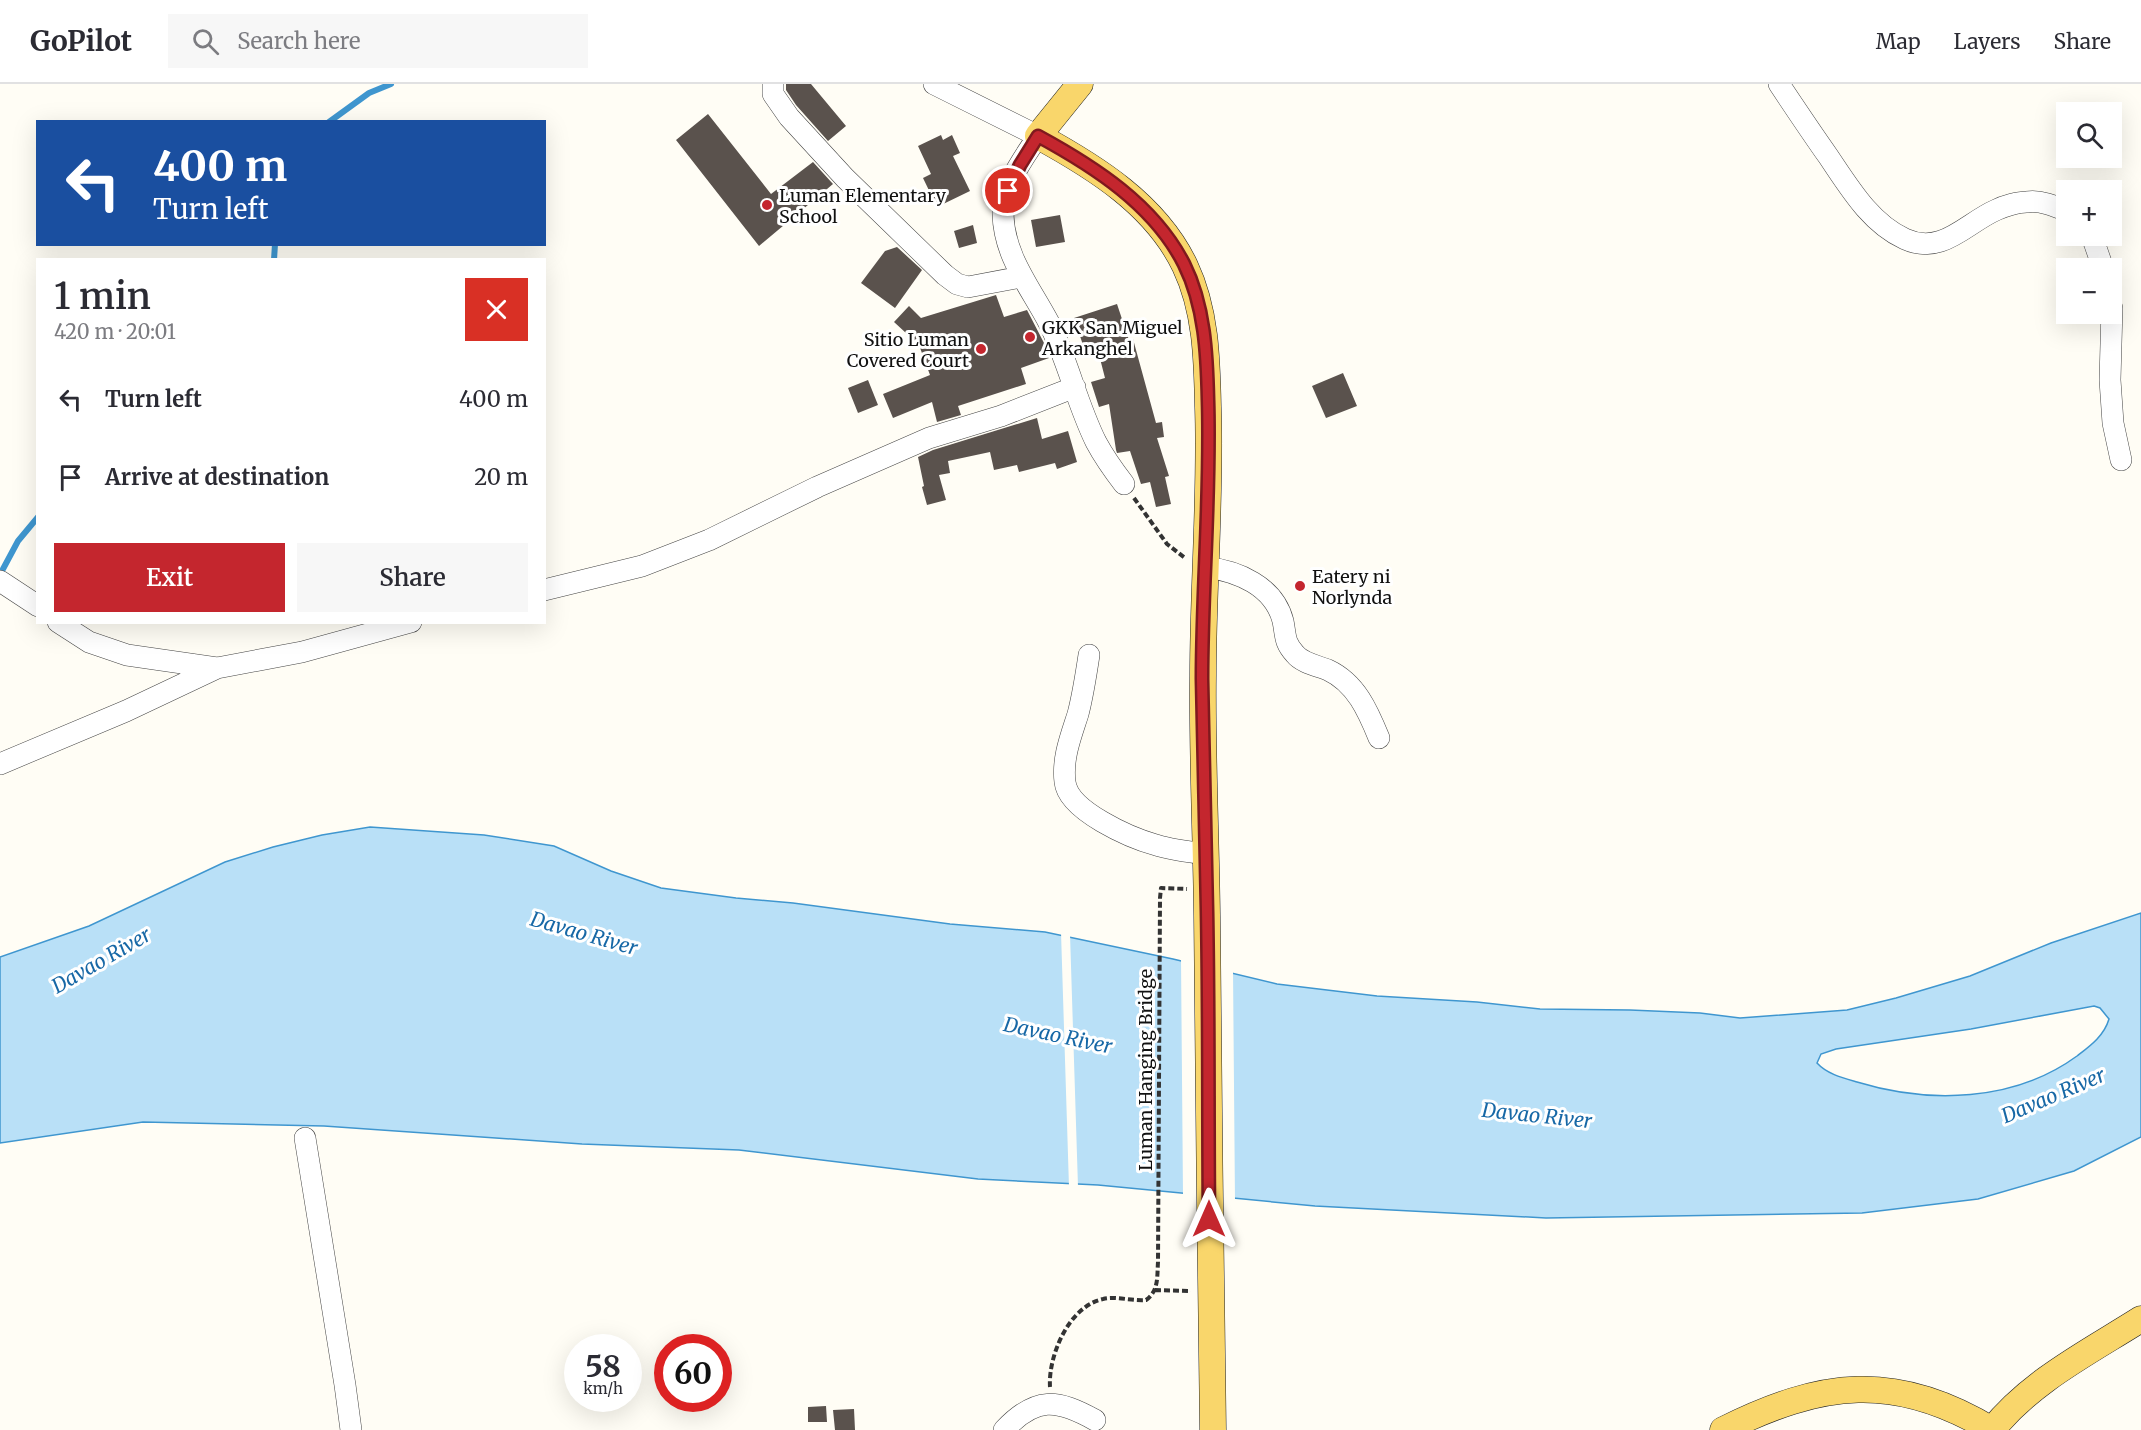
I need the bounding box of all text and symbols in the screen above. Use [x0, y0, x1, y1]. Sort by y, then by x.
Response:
search box [168, 14, 588, 68]
text: GoPilot [30, 23, 132, 59]
icon: search [189, 25, 222, 58]
text: Search here [237, 27, 361, 55]
text: Map [1876, 28, 1921, 55]
text: Layers [1954, 28, 2021, 55]
text: Share [2054, 28, 2111, 55]
map controls [2056, 102, 2122, 324]
button: search [2056, 102, 2122, 168]
text: 400 m [153, 140, 287, 192]
icon: left [54, 144, 132, 222]
pin [982, 165, 1033, 216]
icon: arrive [991, 174, 1024, 207]
button: + [2056, 180, 2122, 246]
place label: Luman Elementary School [779, 184, 946, 228]
text: Turn left [153, 192, 268, 226]
marker: Luman Elementary School [760, 198, 774, 212]
button: − [2056, 258, 2122, 324]
text: 1 min [54, 274, 151, 319]
button: close [465, 278, 528, 341]
place label: GKK San Miguel Arkanghel [1041, 316, 1183, 360]
text: 420 m · 20:01 [54, 319, 176, 344]
place label: Sitio Luman Covered Court [847, 328, 969, 372]
marker: GKK San Miguel Arkanghel [1023, 330, 1037, 344]
marker: Sitio Luman Covered Court [974, 342, 988, 356]
icon: left [54, 383, 87, 416]
text: Turn left [105, 385, 202, 413]
text: 400 m [459, 385, 528, 413]
icon: arrive [54, 461, 87, 494]
text: Arrive at destination [105, 463, 329, 491]
text: 20 m [474, 463, 528, 491]
button: Exit [54, 543, 285, 612]
button: Share [297, 543, 528, 612]
place label: Eatery ni Norlynda [1312, 565, 1393, 609]
marker: Eatery ni Norlynda [1293, 579, 1307, 593]
water label: Davao River [527, 906, 641, 960]
water label: Davao River [46, 921, 156, 999]
street label: Luman Hanging Bridge [1134, 969, 1157, 1171]
water label: Davao River [1000, 1011, 1115, 1059]
water label: Davao River [1996, 1062, 2110, 1128]
water label: Davao River [1480, 1097, 1594, 1133]
position arrow [1177, 1187, 1241, 1251]
speed limit sign: 60 [654, 1334, 732, 1412]
text: 58 [585, 1347, 621, 1385]
text: km/h [583, 1379, 623, 1398]

